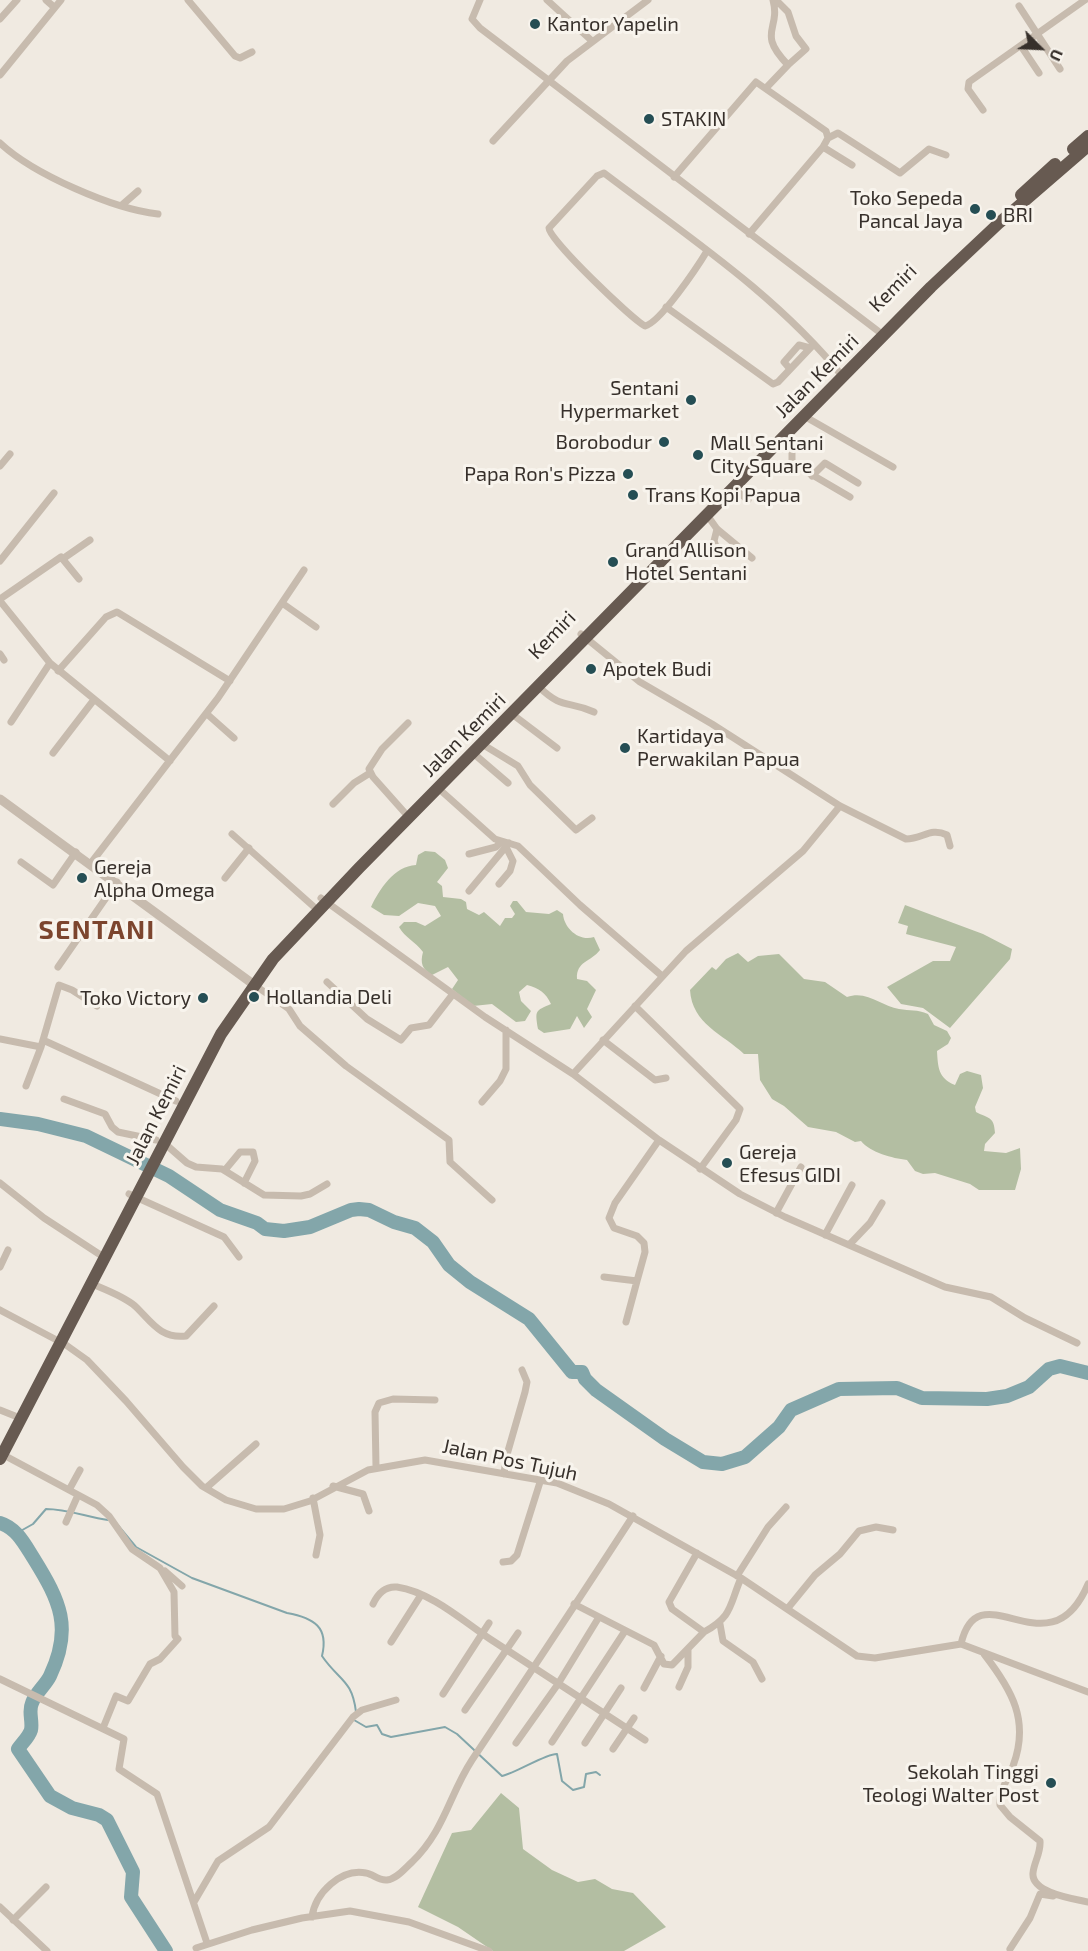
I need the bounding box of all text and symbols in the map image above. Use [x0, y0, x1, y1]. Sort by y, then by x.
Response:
place label: Kantor Yapelin [547, 12, 679, 36]
marker: Kantor Yapelin [528, 17, 542, 31]
north arrow [1010, 18, 1070, 78]
text: U [1046, 47, 1068, 64]
place label: STAKIN [661, 107, 726, 131]
marker: STAKIN [642, 112, 656, 126]
place label: Toko Sepeda Pancal Jaya [850, 186, 963, 233]
marker: Toko Sepeda Pancal Jaya [968, 202, 982, 216]
place label: BRI [1003, 203, 1033, 227]
marker: BRI [984, 208, 998, 222]
street label: Kemiri [864, 259, 922, 317]
street label: Jalan Kemiri [770, 329, 864, 423]
place label: Sentani Hypermarket [560, 376, 679, 423]
marker: Sentani Hypermarket [684, 393, 698, 407]
place label: Borobodur [555, 430, 652, 454]
place label: Mall Sentani City Square [710, 431, 824, 478]
marker: Borobodur [657, 435, 671, 449]
marker: Mall Sentani City Square [691, 448, 705, 462]
place label: Papa Ron's Pizza [464, 462, 616, 486]
marker: Papa Ron's Pizza [621, 467, 635, 481]
place label: Trans Kopi Papua [645, 483, 801, 507]
marker: Trans Kopi Papua [626, 488, 640, 502]
place label: Grand Allison Hotel Sentani [625, 538, 747, 585]
marker: Grand Allison Hotel Sentani [606, 555, 620, 569]
street label: Kemiri [523, 606, 581, 664]
place label: Apotek Budi [603, 657, 712, 681]
marker: Apotek Budi [584, 662, 598, 676]
street label: Jalan Kemiri [417, 688, 511, 782]
place label: Kartidaya Perwakilan Papua [637, 724, 800, 771]
marker: Kartidaya Perwakilan Papua [618, 741, 632, 755]
place label: Gereja Alpha Omega [94, 855, 215, 902]
marker: Gereja Alpha Omega [75, 871, 89, 885]
district label: SENTANI [38, 914, 156, 946]
place label: Hollandia Deli [266, 985, 392, 1009]
place label: Toko Victory [80, 986, 191, 1010]
marker: Hollandia Deli [247, 990, 261, 1004]
marker: Toko Victory [196, 991, 210, 1005]
street label: Jalan Kemiri [121, 1061, 191, 1169]
place label: Gereja Efesus GIDI [739, 1140, 841, 1187]
marker: Gereja Efesus GIDI [720, 1156, 734, 1170]
street label: Jalan Pos Tujuh [440, 1434, 580, 1486]
place label: Sekolah Tinggi Teologi Walter Post [862, 1760, 1039, 1807]
marker: Sekolah Tinggi Teologi Walter Post [1044, 1776, 1058, 1790]

